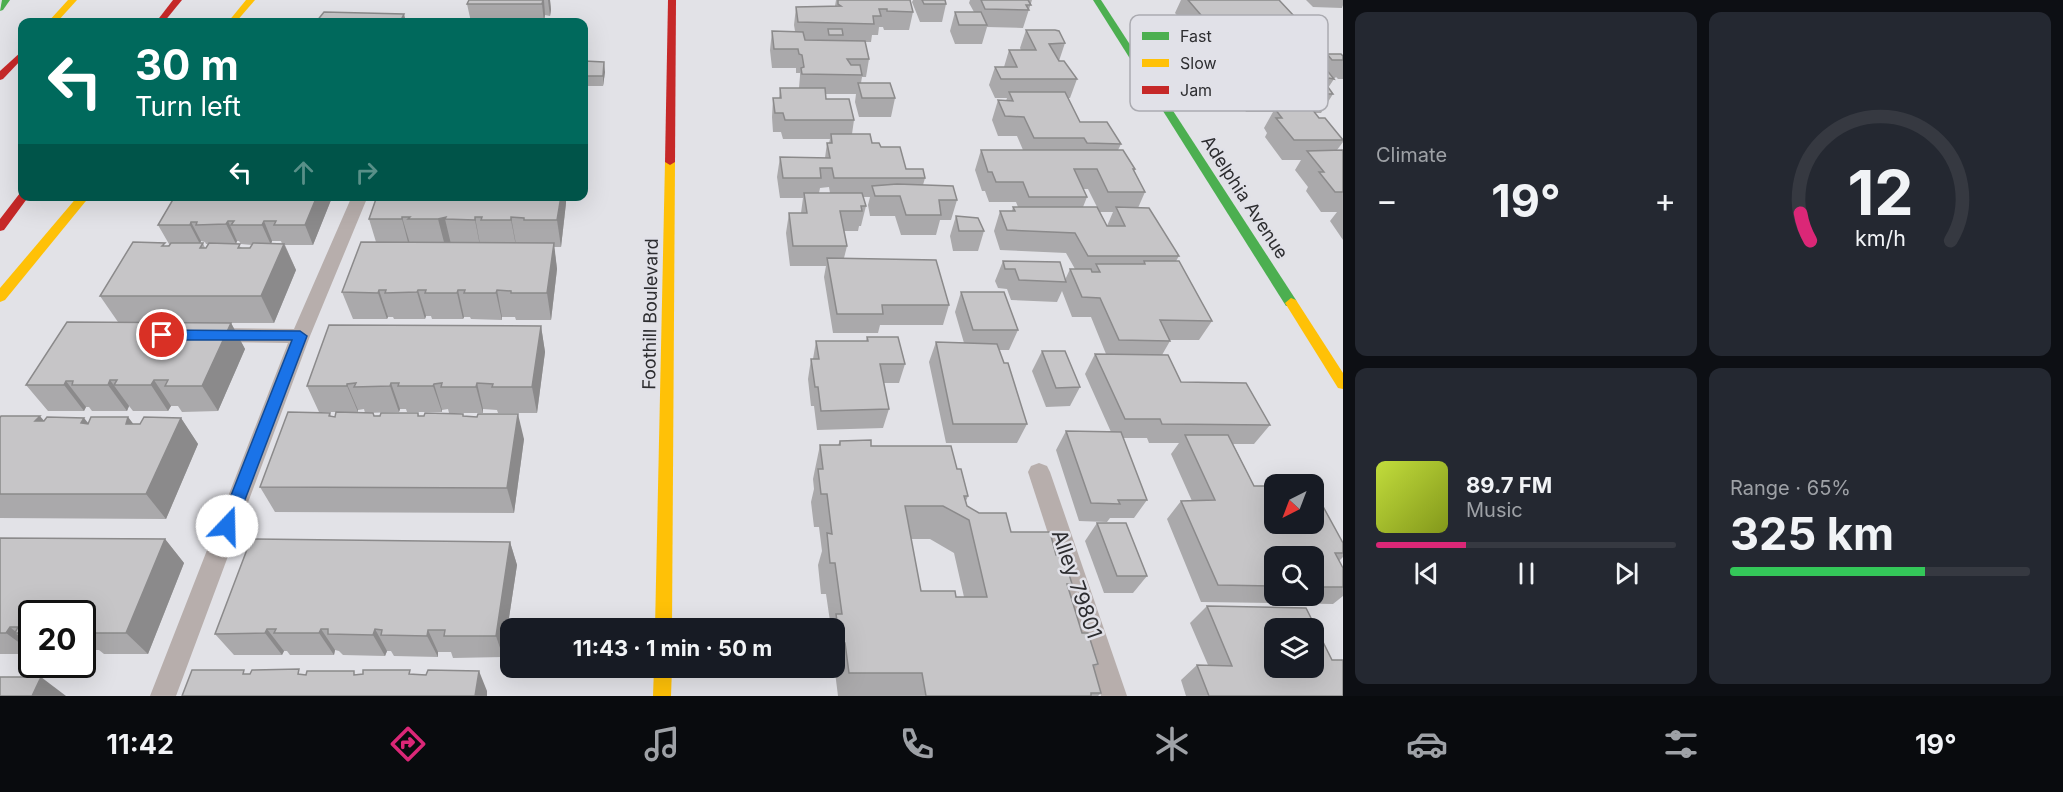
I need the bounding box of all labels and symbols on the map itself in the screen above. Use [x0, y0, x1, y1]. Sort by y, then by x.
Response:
legend [1130, 15, 1328, 111]
text: Fast [1180, 26, 1212, 46]
text: Slow [1180, 53, 1217, 73]
text: Jam [1180, 80, 1212, 100]
street label: Adelphia Avenue [1197, 131, 1293, 263]
street label: Foothill Boulevard [638, 238, 662, 390]
pin [136, 309, 187, 360]
north arrow [1264, 474, 1324, 534]
position arrow [195, 494, 259, 558]
street label: Alley 79801 [1047, 526, 1107, 642]
speed limit sign: 20 [18, 600, 96, 678]

